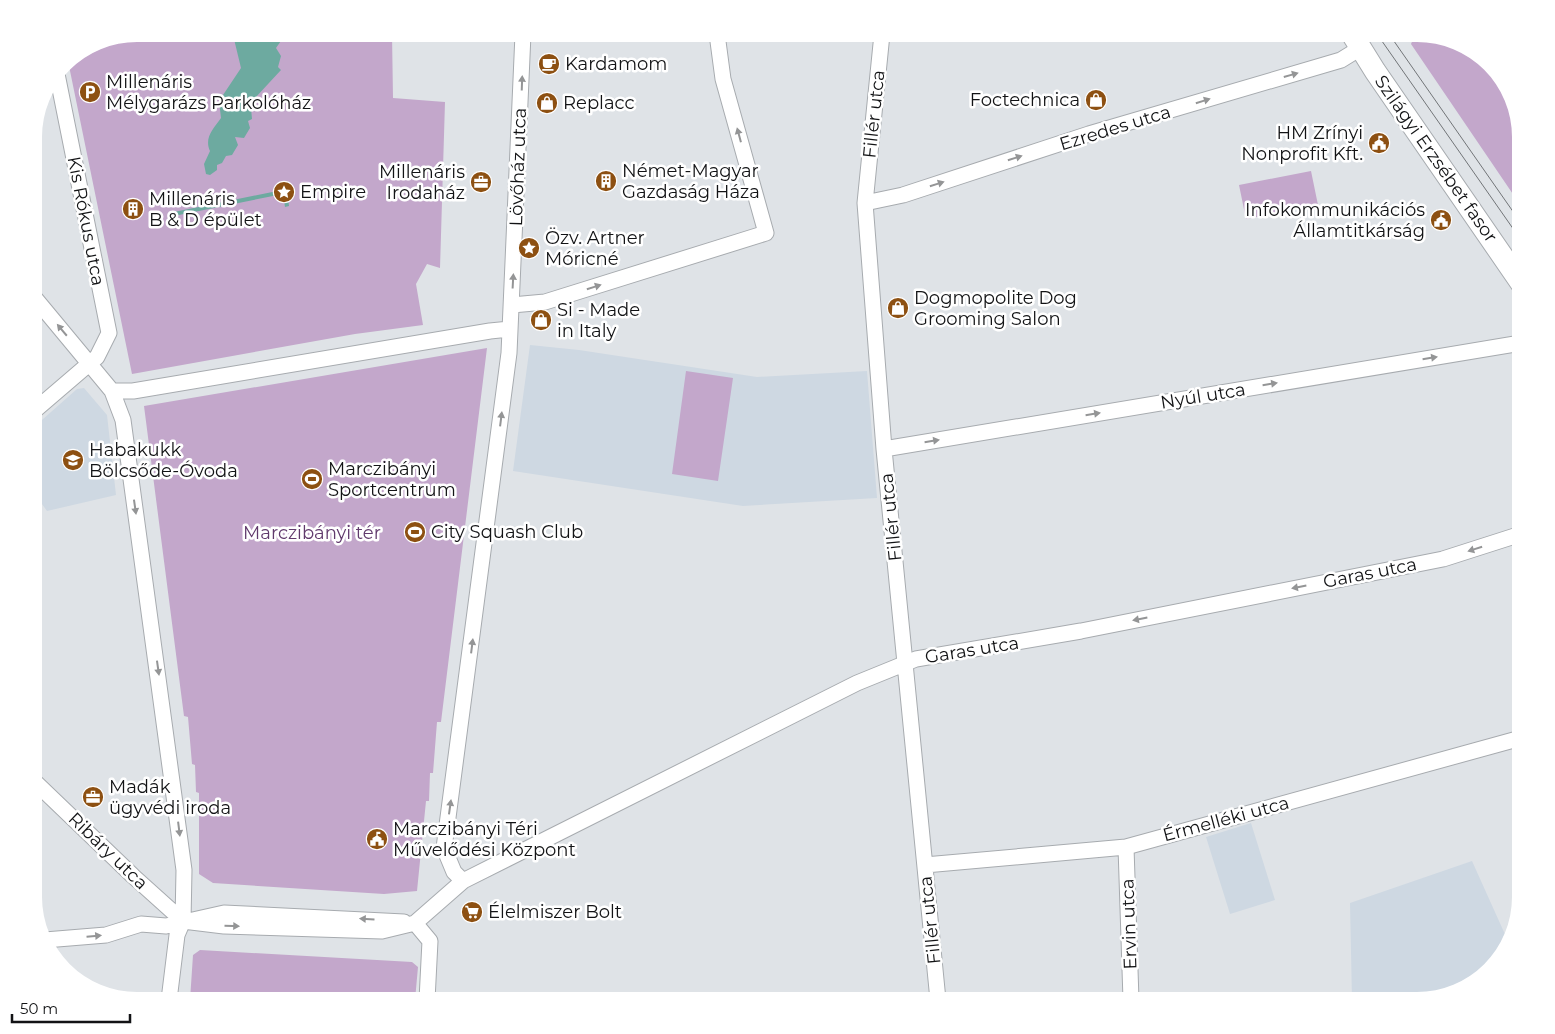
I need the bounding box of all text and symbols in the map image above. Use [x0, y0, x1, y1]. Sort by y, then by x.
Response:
cafe icon: Kardamom [537, 52, 561, 76]
place label: Kardamom [565, 53, 667, 75]
street label: Fillér utca [858, 69, 890, 159]
one-way arrow [1284, 70, 1299, 78]
place label: Millenáris Mélygarázs Parkolóház [106, 71, 311, 114]
street label: Szilágyi Erzsébet fasor [1370, 71, 1502, 247]
one-way arrow [518, 75, 526, 91]
parking icon: Millenáris Mélygarázs Parkolóház [78, 80, 102, 104]
shop icon: Foctechnica [1084, 88, 1108, 112]
place label: Foctechnica [970, 89, 1080, 111]
shop icon: Replacc [535, 91, 559, 115]
place label: Replacc [563, 92, 635, 114]
one-way arrow [1196, 97, 1211, 105]
street label: Ezredes utca [1057, 101, 1173, 155]
street label: Lövőház utca [505, 107, 531, 227]
place label: HM Zrínyi Nonprofit Kft. [1241, 122, 1363, 165]
one-way arrow [735, 128, 743, 143]
public building icon: HM Zrínyi Nonprofit Kft. [1367, 131, 1391, 155]
street label: Kis Rókus utca [63, 154, 109, 288]
one-way arrow [1008, 154, 1023, 162]
place label: Német-Magyar Gazdaság Háza [622, 160, 760, 203]
place label: Millenáris Irodaház [379, 161, 465, 204]
building icon: Német-Magyar Gazdaság Háza [594, 169, 618, 193]
office icon: Millenáris Irodaház [469, 170, 493, 194]
one-way arrow [930, 179, 945, 187]
place icon: Empire [272, 180, 296, 204]
place label: Empire [300, 181, 366, 203]
place label: Millenáris B & D épület [149, 188, 262, 231]
building icon: Millenáris B & D épület [121, 197, 145, 221]
place label: Infokommunikációs Államtitkárság [1245, 199, 1425, 242]
public building icon: Infokommunikációs Államtitkárság [1429, 208, 1453, 232]
place label: Özv. Artner Móricné [545, 227, 645, 270]
place icon: Özv. Artner Móricné [517, 236, 541, 260]
one-way arrow [510, 273, 518, 289]
one-way arrow [586, 283, 601, 290]
place label: Dogmopolite Dog Grooming Salon [914, 287, 1077, 330]
shop icon: Dogmopolite Dog Grooming Salon [886, 296, 910, 320]
place label: Si - Made in Italy [557, 299, 640, 342]
shop icon: Si - Made in Italy [529, 308, 553, 332]
one-way arrow [56, 324, 67, 337]
one-way arrow [1423, 353, 1439, 361]
street label: Nyúl utca [1159, 378, 1247, 414]
one-way arrow [1262, 380, 1278, 388]
one-way arrow [1085, 409, 1101, 417]
one-way arrow [497, 411, 505, 427]
one-way arrow [925, 436, 941, 444]
place label: Habakukk Bölcsőde-Óvoda [89, 439, 238, 482]
school or university icon: Habakukk Bölcsőde-Óvoda [61, 448, 85, 472]
place label: Marczibányi Sportcentrum [328, 458, 456, 501]
sports icon: Marczibányi Sportcentrum [300, 467, 324, 491]
street label: Fillér utca [875, 472, 907, 562]
one-way arrow [132, 499, 140, 515]
sports icon: City Squash Club [403, 520, 427, 544]
place label: City Squash Club [431, 521, 583, 543]
park label: Marczibányi tér [243, 522, 381, 544]
one-way arrow [1467, 545, 1482, 553]
street label: Garas utca [1321, 553, 1419, 593]
one-way arrow [1291, 584, 1307, 592]
one-way arrow [1132, 616, 1148, 624]
street label: Garas utca [923, 632, 1021, 668]
one-way arrow [468, 637, 476, 653]
one-way arrow [154, 660, 162, 676]
place label: Madák ügyvédi iroda [109, 776, 231, 819]
office icon: Madák ügyvédi iroda [81, 785, 105, 809]
street label: Érmelléki utca [1160, 792, 1292, 846]
one-way arrow [446, 798, 454, 814]
street label: Ribáry utca [64, 808, 152, 894]
place label: Marczibányi Téri Művelődési Központ [393, 818, 576, 861]
one-way arrow [175, 821, 183, 837]
public building icon: Marczibányi Téri Művelődési Központ [365, 827, 389, 851]
street label: Fillér utca [914, 875, 946, 965]
street label: Ervin utca [1116, 878, 1142, 970]
supermarket icon: Élelmiszer Bolt [460, 900, 484, 924]
place label: Élelmiszer Bolt [488, 901, 622, 923]
one-way arrow [359, 915, 375, 923]
one-way arrow [224, 922, 240, 930]
one-way arrow [86, 932, 102, 940]
scale bar [12, 992, 130, 1024]
text: 50 m [20, 999, 58, 1018]

